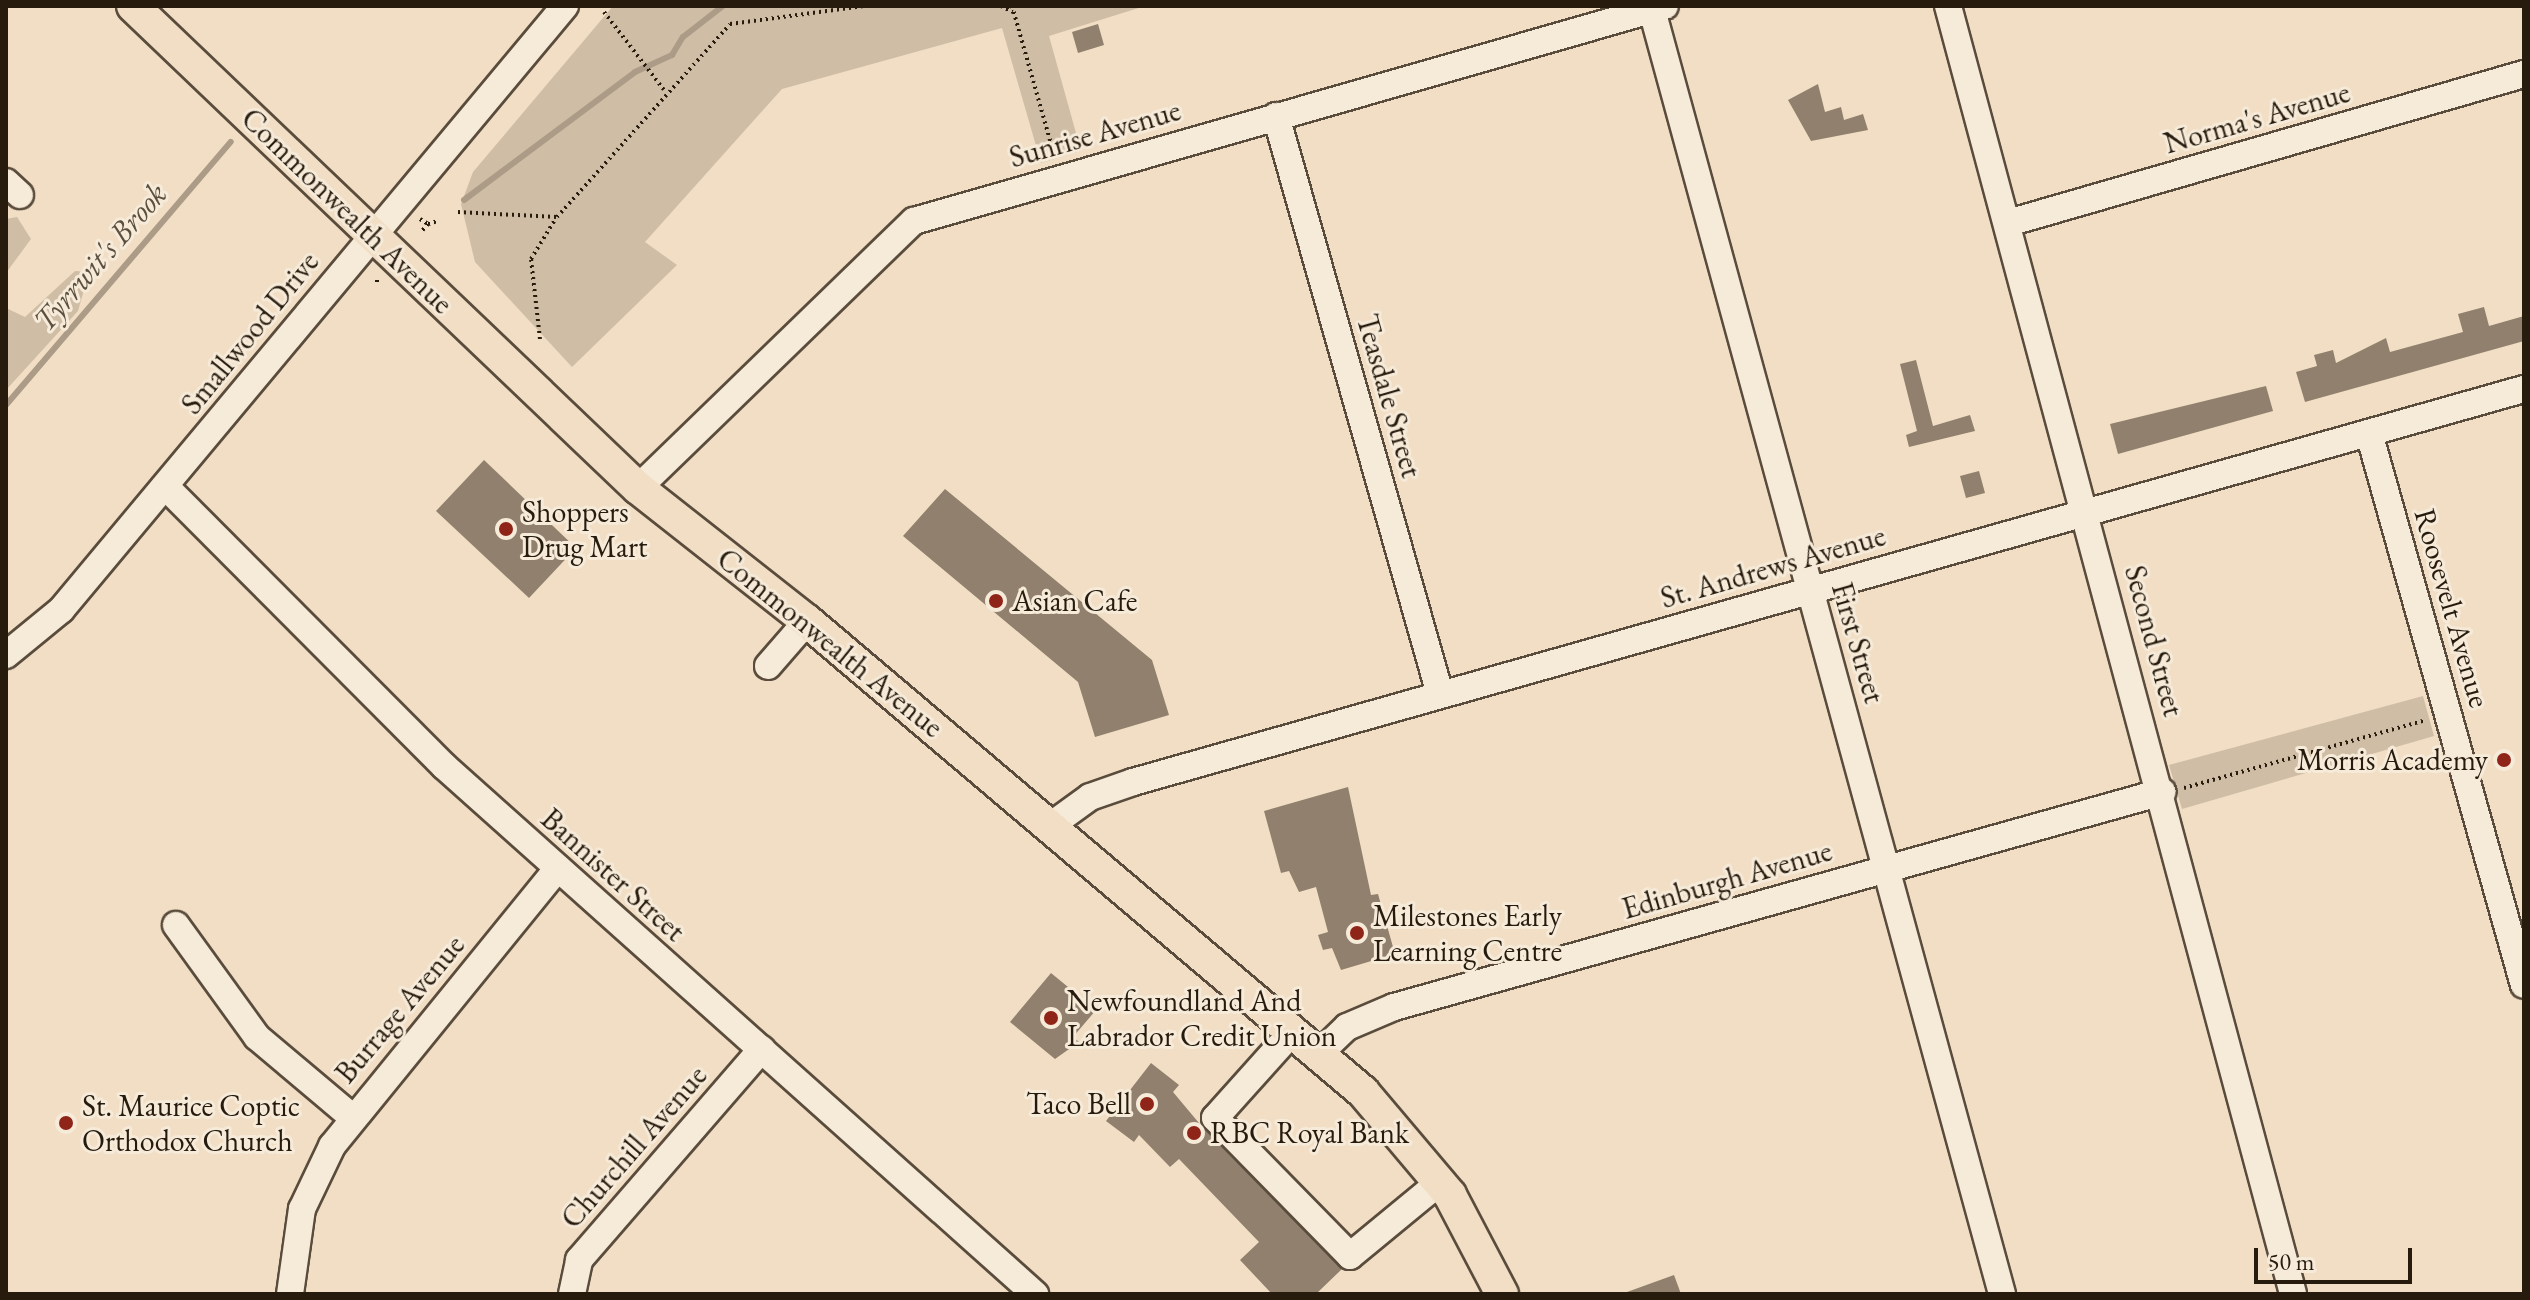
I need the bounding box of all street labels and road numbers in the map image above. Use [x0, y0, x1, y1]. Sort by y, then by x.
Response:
street label: Norma's Avenue [2160, 74, 2354, 162]
street label: Sunrise Avenue [1005, 92, 1185, 176]
street label: Commonwealth Avenue [234, 101, 460, 321]
street label: Smallwood Drive [174, 245, 326, 421]
street label: Teasdale Street [1349, 310, 1429, 482]
street label: Roosevelt Avenue [2406, 504, 2498, 712]
street label: St. Andrews Avenue [1656, 518, 1890, 616]
street label: Commonwealth Avenue [710, 541, 950, 745]
street label: Second Street [2117, 562, 2191, 720]
street label: First Street [1824, 579, 1892, 707]
street label: Bannister Street [534, 801, 692, 949]
street label: Edinburgh Avenue [1618, 833, 1836, 927]
street label: Burrage Avenue [328, 928, 472, 1090]
street label: Churchill Avenue [553, 1058, 715, 1236]

